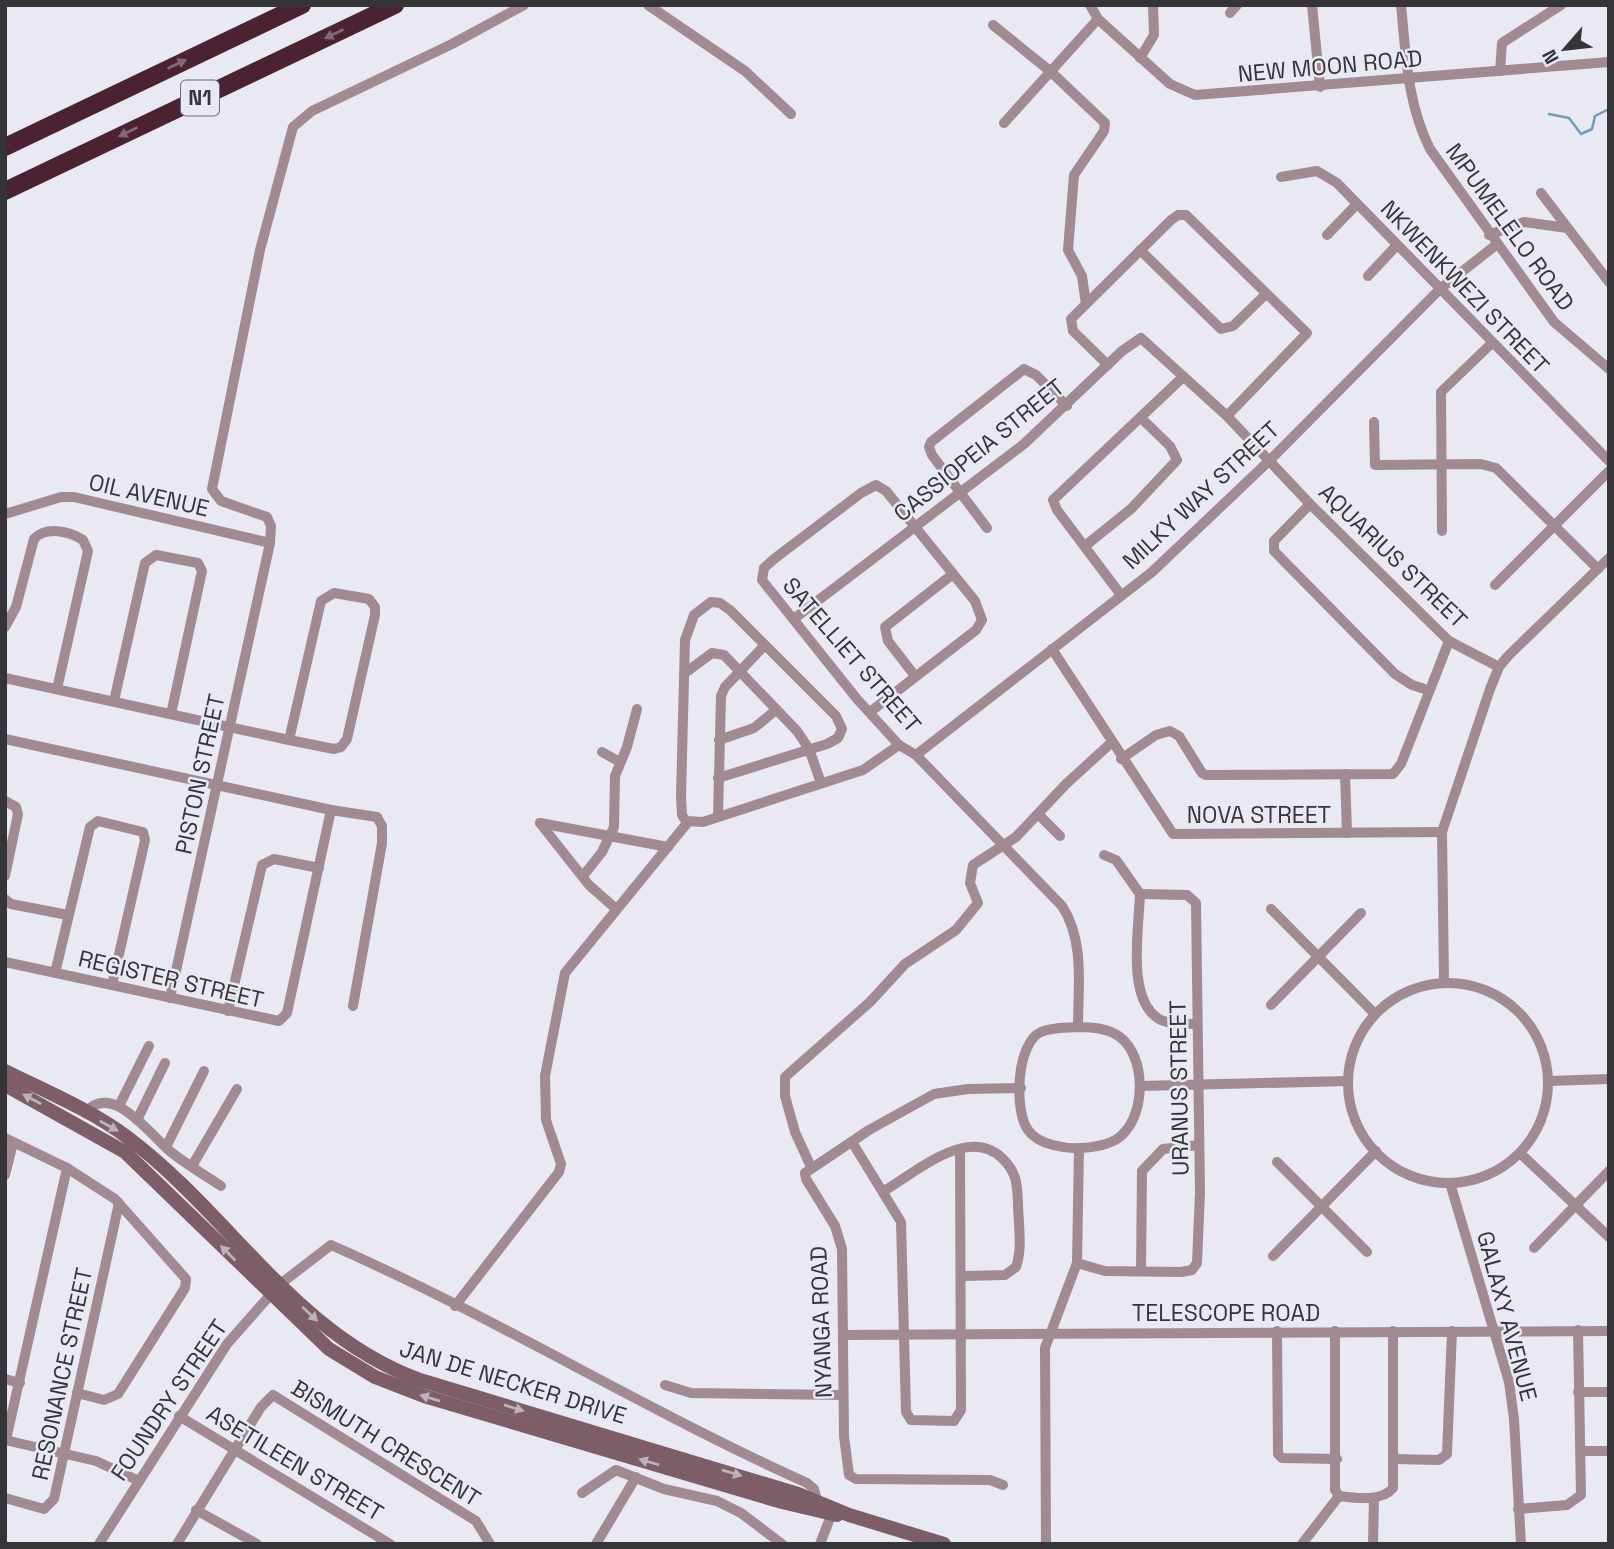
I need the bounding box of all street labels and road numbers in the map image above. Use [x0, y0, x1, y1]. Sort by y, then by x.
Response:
street label: NEW MOON ROAD [1236, 43, 1424, 89]
road number: N1 [181, 80, 219, 116]
street label: MPUMELELO ROAD [1439, 137, 1581, 317]
street label: NKWENKWEZI STREET [1374, 194, 1556, 380]
street label: CASSIOPEIA STREET [887, 372, 1071, 528]
street label: MILKY WAY STREET [1116, 414, 1286, 576]
street label: OIL AVENUE [86, 467, 212, 523]
street label: AQUARIUS STREET [1312, 477, 1474, 635]
street label: SATELLIET STREET [776, 571, 928, 739]
street label: PISTON STREET [168, 691, 232, 857]
street label: NOVA STREET [1187, 800, 1331, 830]
street label: REGISTER STREET [75, 943, 267, 1015]
street label: URANUS STREET [1162, 1000, 1196, 1176]
street label: GALAXY AVENUE [1470, 1228, 1544, 1404]
street label: NYANGA ROAD [803, 1246, 839, 1398]
street label: RESONANCE STREET [25, 1265, 99, 1483]
street label: TELESCOPE ROAD [1132, 1298, 1320, 1328]
street label: FOUNDRY STREET [104, 1314, 234, 1486]
street label: JAN DE NECKER DRIVE [396, 1333, 630, 1431]
street label: BISMUTH CRESCENT [286, 1373, 486, 1513]
street label: ASETILEEN STREET [201, 1398, 389, 1528]

